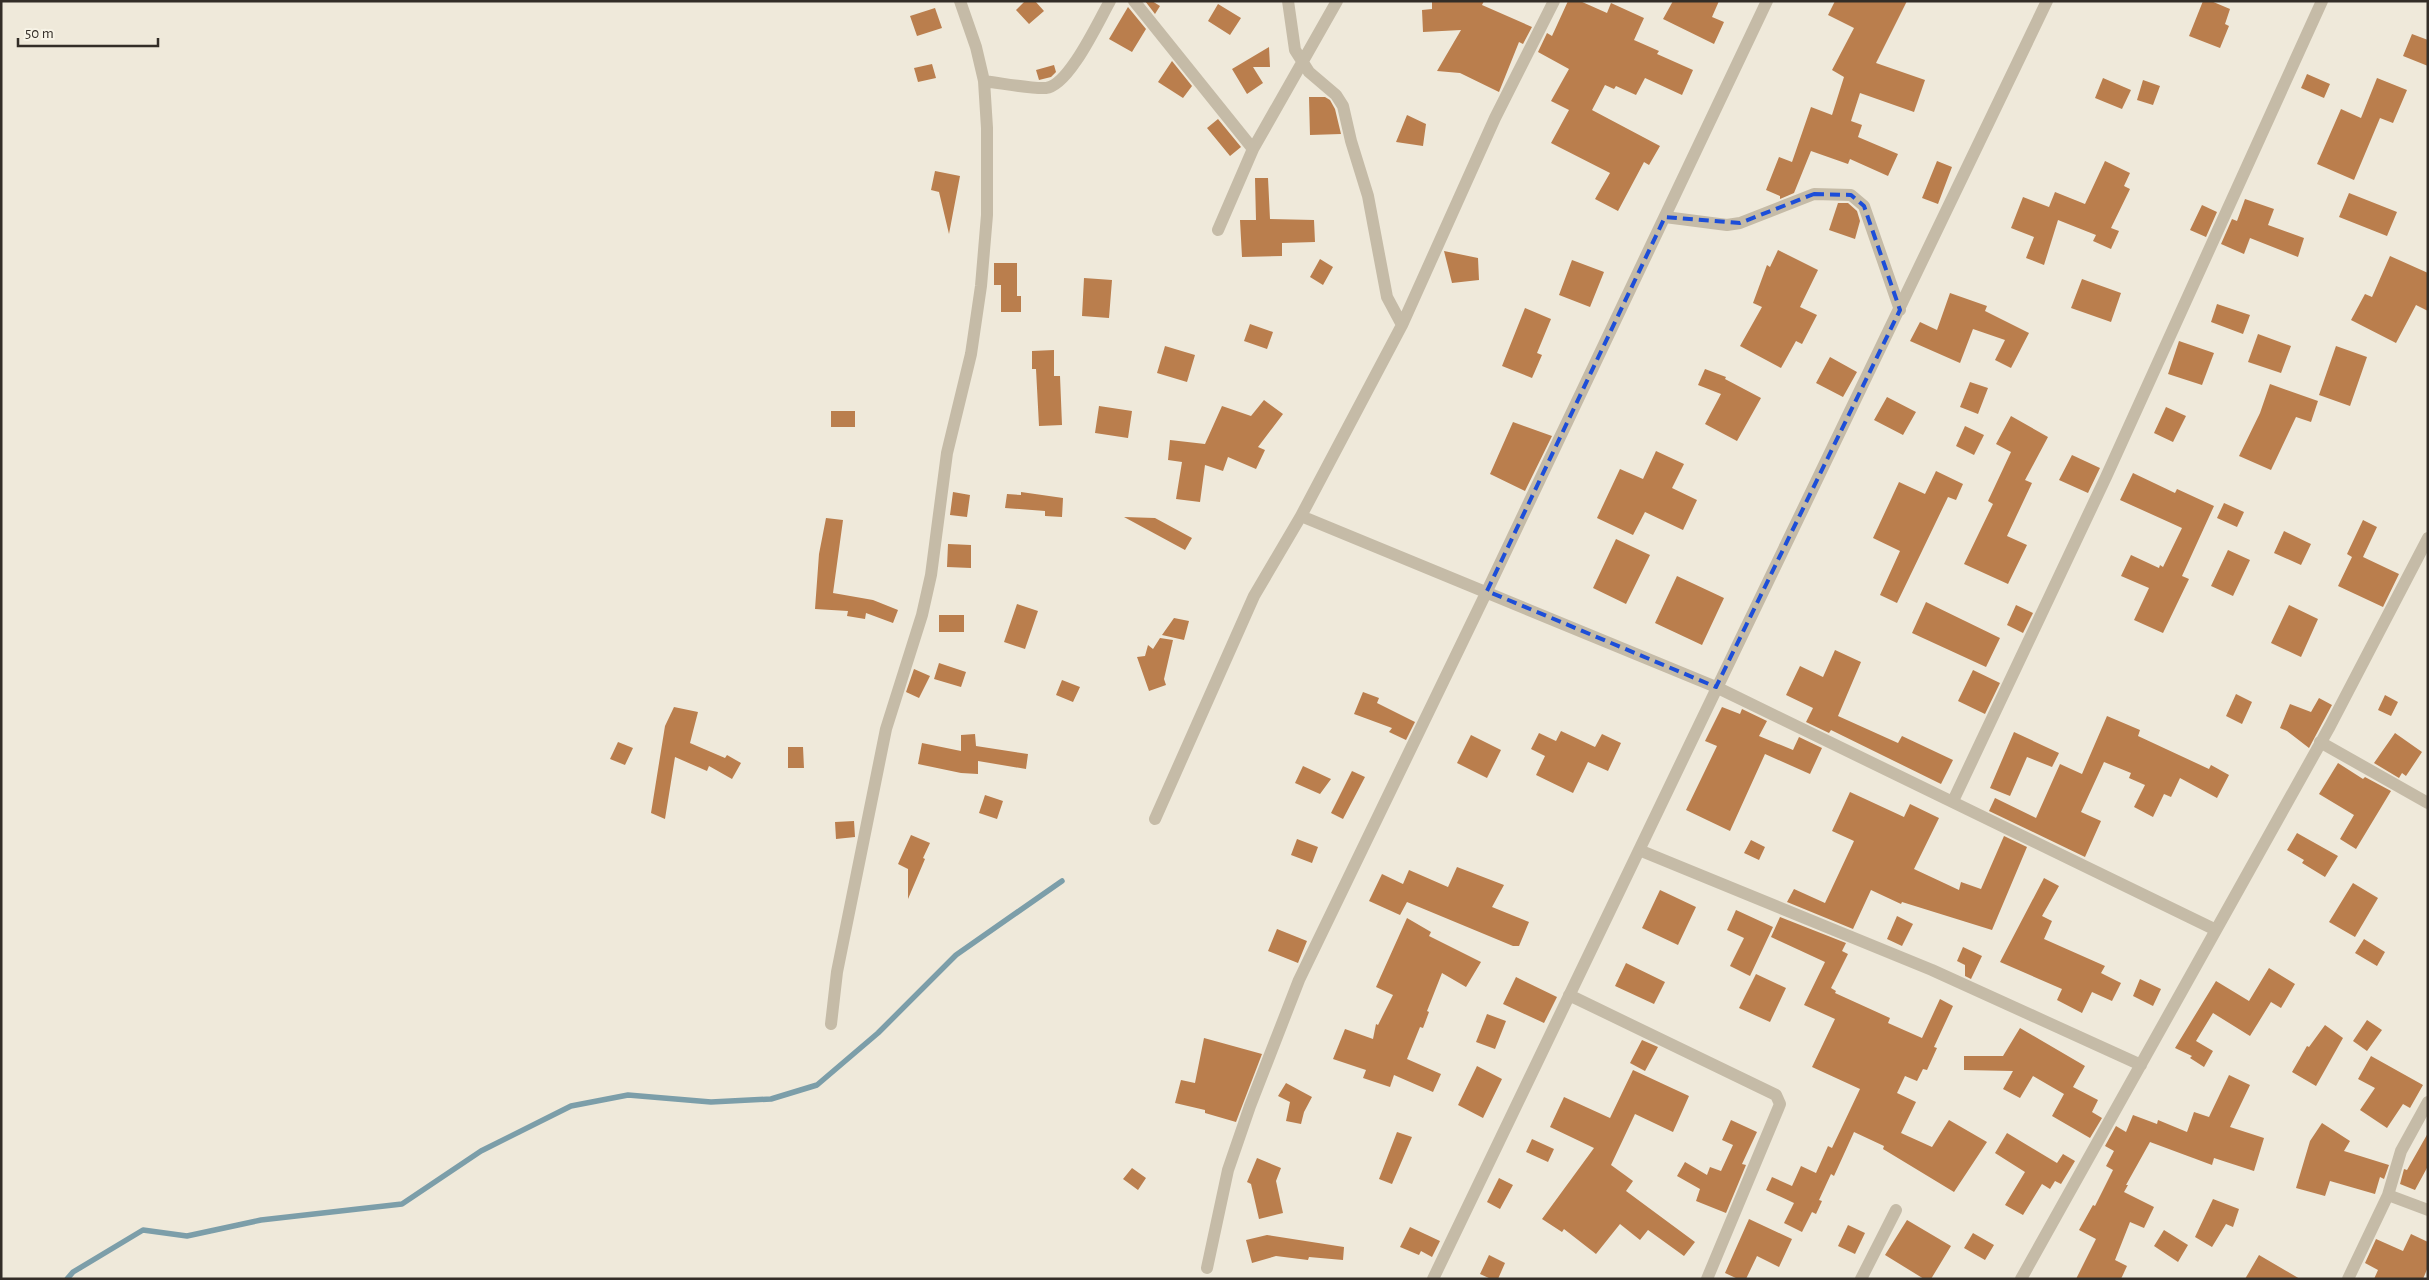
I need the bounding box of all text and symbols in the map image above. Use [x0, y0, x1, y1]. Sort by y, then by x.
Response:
scale bar [18, 15, 158, 47]
text: 50 m [25, 26, 54, 41]

